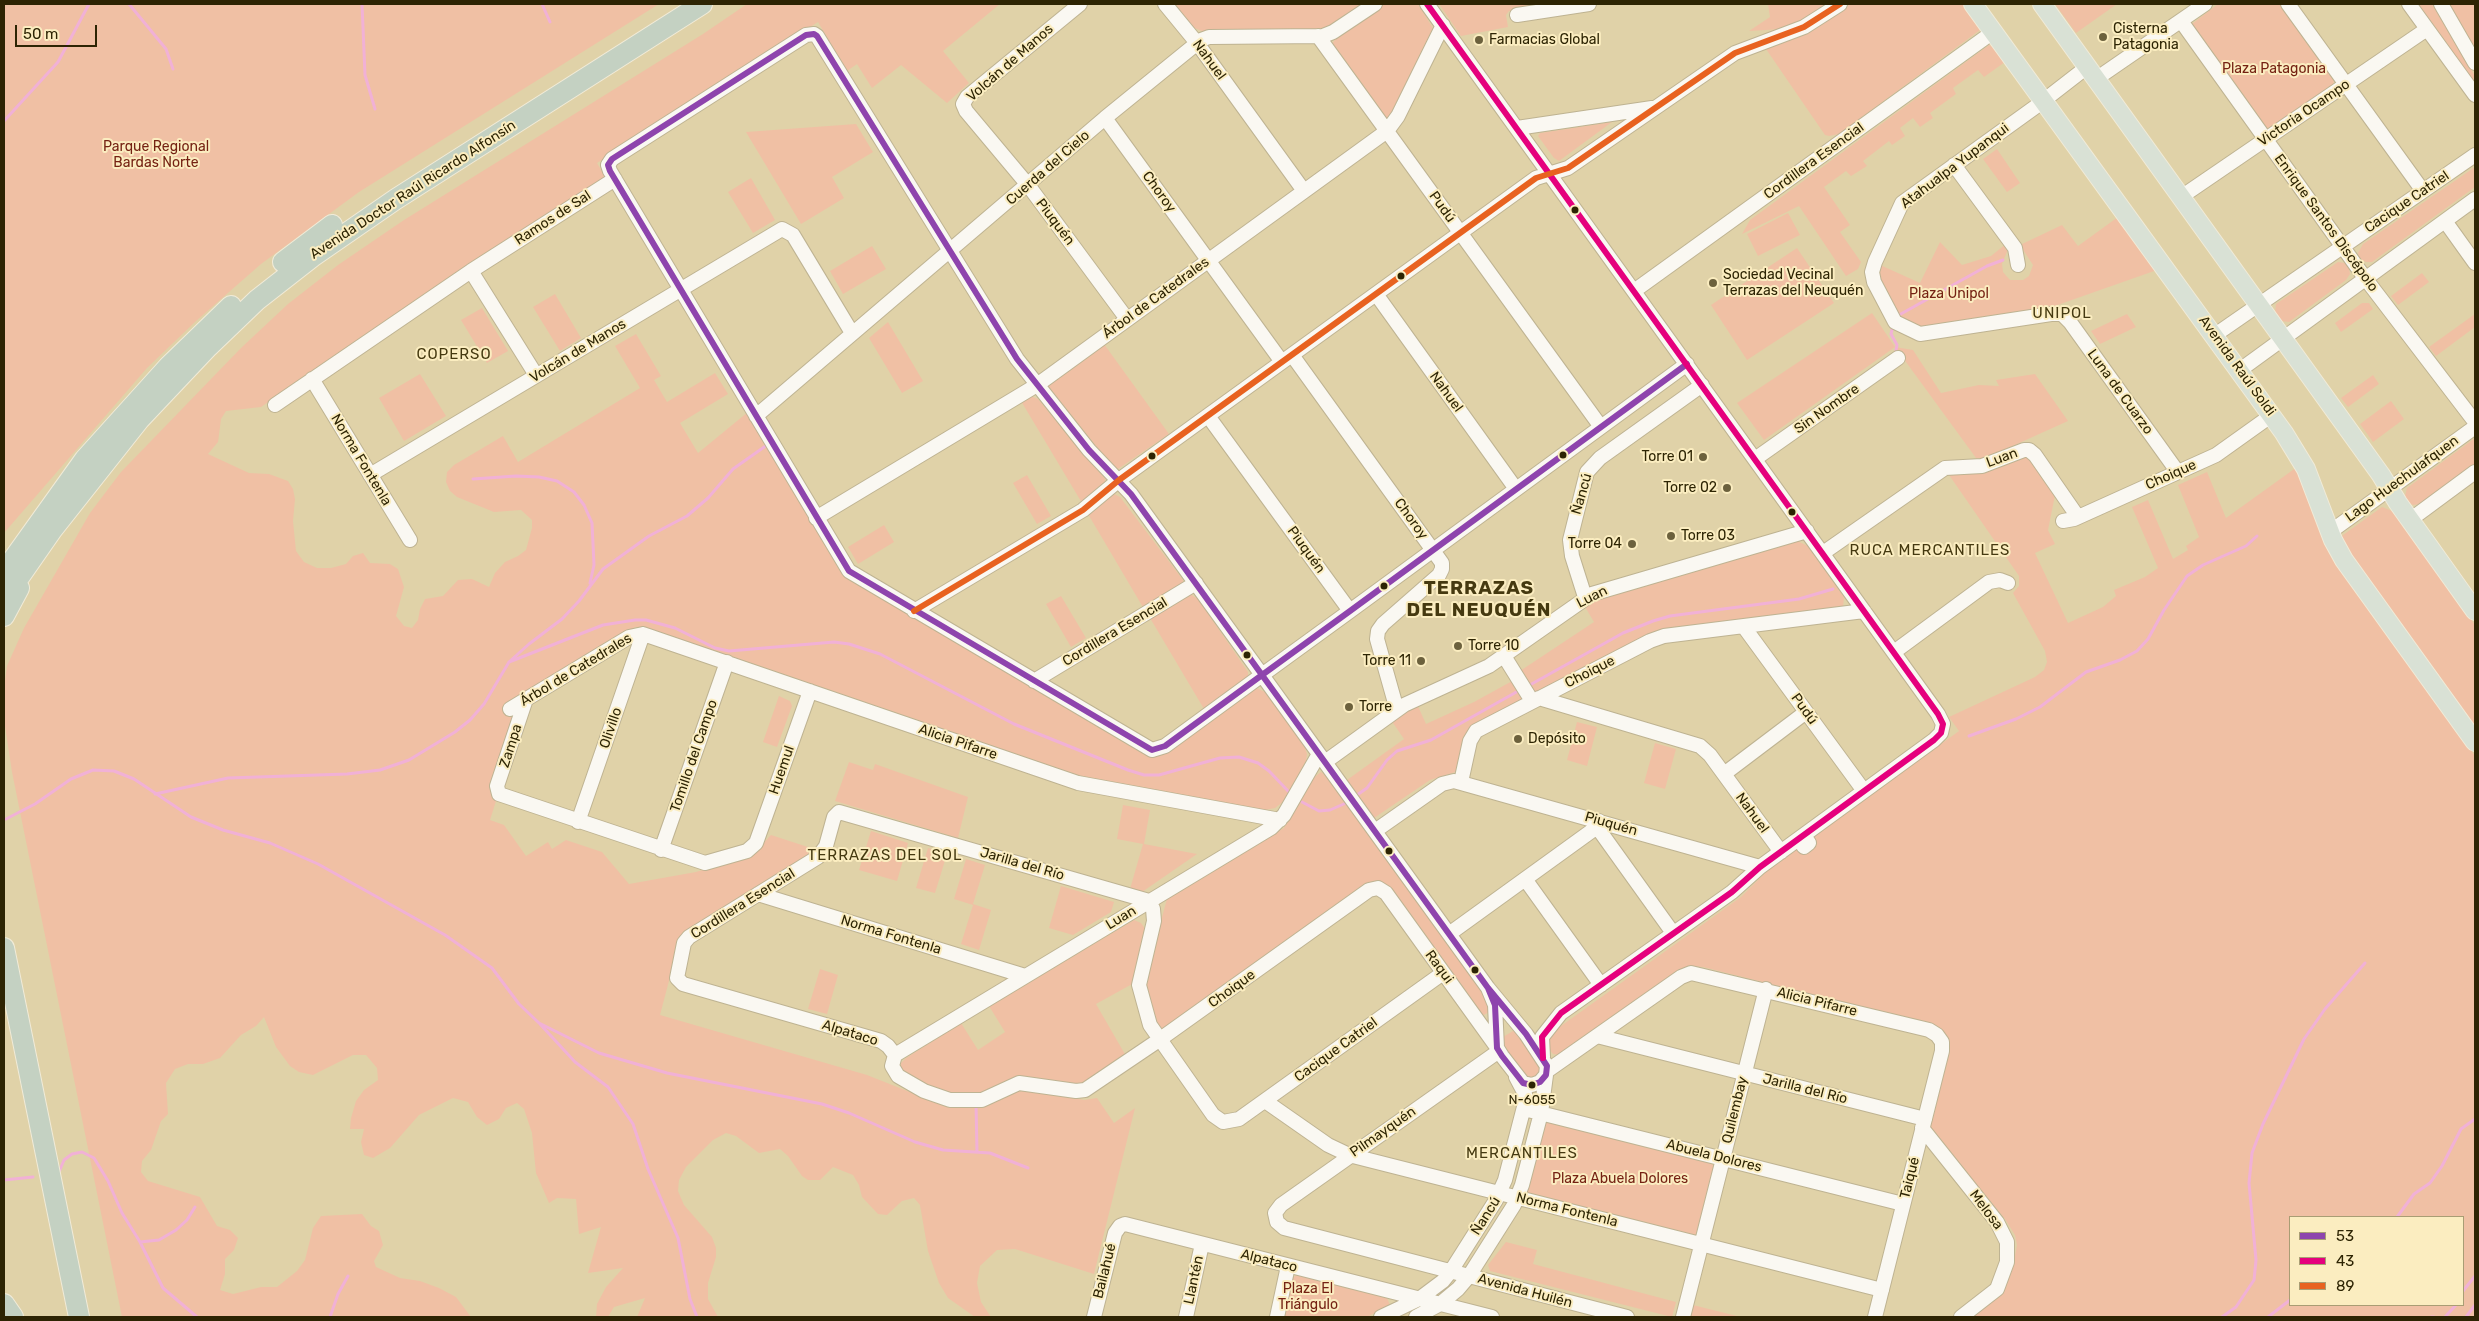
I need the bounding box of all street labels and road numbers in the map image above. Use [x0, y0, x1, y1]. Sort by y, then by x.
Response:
street label: Volcán de Manos [963, 21, 1057, 105]
street label: Nahuel [1189, 37, 1229, 83]
street label: Victoria Ocampo [2255, 76, 2353, 150]
street label: Avenida Doctor Raúl Ricardo Alfonsín [307, 117, 519, 263]
street label: Cordillera Esencial [1761, 119, 1867, 203]
street label: Atahualpa Yupanqui [1898, 120, 2012, 212]
street label: Cuerda del Cielo [1003, 127, 1093, 209]
street label: Enrique Santos Discépolo [2270, 151, 2382, 295]
street label: Cacique Catriel [2361, 167, 2453, 237]
street label: Choroy [1139, 168, 1179, 216]
street label: Ramos de Sal [512, 187, 594, 249]
street label: Pudú [1425, 188, 1459, 226]
street label: Piuquén [1032, 195, 1078, 249]
street label: Árbol de Catedrales [1100, 254, 1212, 342]
street label: Avenida Raúl Soldi [2195, 313, 2279, 419]
street label: Volcán de Manos [527, 316, 629, 386]
street label: Luna de Cuarzo [2083, 346, 2157, 438]
street label: Nahuel [1426, 369, 1466, 415]
street label: Sin Nombre [1791, 380, 1863, 438]
street label: Norma Fontenla [327, 411, 395, 509]
street label: Lago Huechulafquen [2342, 432, 2462, 526]
street label: Luan [1984, 445, 2020, 471]
street label: Choique [2143, 456, 2199, 494]
street label: Ñancú [1568, 471, 1596, 517]
street label: Choroy [1391, 495, 1431, 543]
street label: Piuquén [1283, 523, 1329, 577]
street label: Luan [1574, 582, 1610, 612]
street label: Cordillera Esencial [1059, 594, 1171, 670]
street label: Árbol de Catedrales [517, 630, 635, 710]
street label: Choique [1562, 652, 1618, 692]
street label: Pudú [1787, 690, 1821, 728]
street label: Tomillo del Campo [667, 698, 721, 814]
street label: Olivillo [596, 705, 626, 751]
street label: Alicia Pifarre [916, 721, 1000, 763]
street label: Zampa [496, 722, 526, 770]
street label: Huemul [766, 743, 798, 797]
street label: Nahuel [1732, 790, 1772, 836]
street label: Piuquén [1583, 808, 1639, 840]
street label: Jarilla del Río [978, 844, 1066, 884]
street label: Cordillera Esencial [688, 865, 798, 943]
street label: Luan [1103, 902, 1139, 934]
street label: Norma Fontenla [839, 912, 943, 958]
street label: Raqui [1421, 947, 1457, 987]
street label: Choique [1205, 966, 1259, 1012]
street label: Alicia Pifarre [1775, 984, 1859, 1020]
street label: Cacique Catriel [1291, 1014, 1381, 1086]
street label: Alpataco [820, 1017, 880, 1049]
street label: Jarilla del Río [1761, 1070, 1849, 1108]
street label: Quilembay [1719, 1075, 1751, 1145]
street label: Pilmayquén [1347, 1103, 1419, 1161]
street label: Abuela Dolores [1665, 1136, 1763, 1176]
street label: Taiqué [1897, 1155, 1923, 1201]
street label: Melosa [1966, 1187, 2006, 1233]
street label: Norma Fontenla [1514, 1189, 1620, 1231]
street label: Ñancú [1468, 1194, 1504, 1238]
street label: Bailahué [1090, 1242, 1120, 1300]
street label: Alpataco [1239, 1246, 1299, 1276]
street label: Llantén [1181, 1254, 1207, 1306]
street label: Avenida Huilén [1476, 1270, 1574, 1312]

